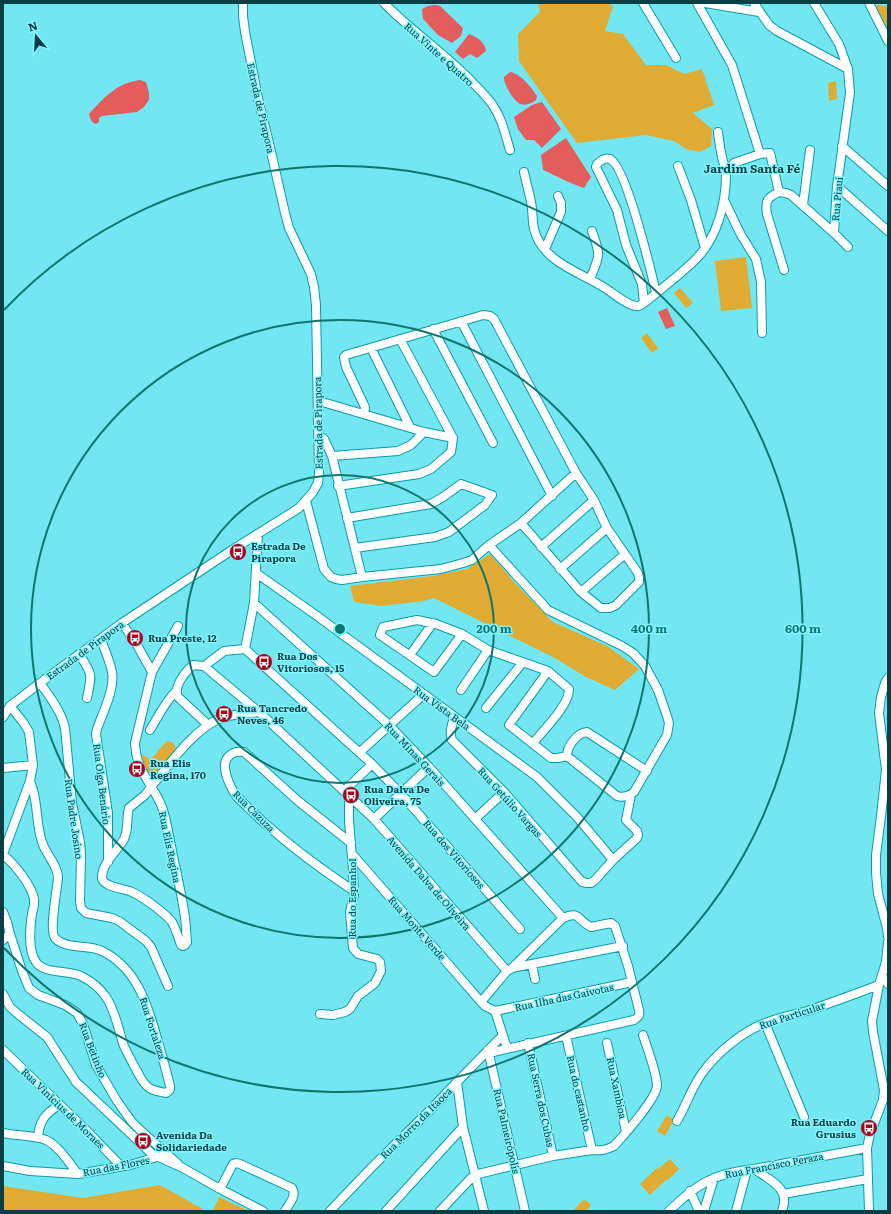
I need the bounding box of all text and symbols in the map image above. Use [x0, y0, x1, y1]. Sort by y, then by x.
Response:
north arrow [16, 16, 56, 56]
text: N [26, 17, 39, 35]
street label: Rua Vinte e Quatro [401, 18, 478, 89]
street label: Estrada de Pirapora [244, 61, 279, 155]
district label: Jardim Santa Fé [704, 159, 801, 177]
street label: Rua Piauí [827, 175, 846, 222]
street label: Estrada de Pirapora [309, 376, 326, 470]
place label: Estrada De Pirapora [251, 538, 306, 565]
bus stop icon: Estrada De Pirapora [228, 542, 248, 562]
street label: Estrada de Pirapora [43, 616, 127, 683]
text: 200 m [476, 619, 512, 637]
text: 400 m [631, 619, 667, 637]
text: 600 m [785, 619, 821, 637]
centre of rings [333, 622, 347, 636]
bus stop icon: Rua Preste, 12 [125, 628, 145, 648]
place label: Rua Preste, 12 [148, 630, 217, 645]
place label: Rua Dos Vitoriosos, 15 [277, 648, 345, 675]
bus stop icon: Rua Dos Vitoriosos, 15 [254, 652, 274, 672]
street label: Rua Vista Bela [411, 682, 474, 734]
place label: Rua Tancredo Neves, 46 [237, 700, 307, 727]
bus stop icon: Rua Tancredo Neves, 46 [214, 704, 234, 724]
street label: Rua Minas Gerais [382, 718, 449, 789]
street label: Rua Olga Benário [90, 742, 115, 826]
place label: Rua Elis Regina, 170 [150, 755, 206, 782]
bus stop icon: Rua Elis Regina, 170 [127, 759, 147, 779]
street label: Rua Getúlio Vargas [475, 763, 546, 840]
street label: Rua Padre Josino [61, 778, 88, 860]
place label: Rua Dalva De Oliveira, 75 [364, 781, 430, 808]
bus stop icon: Rua Dalva De Oliveira, 75 [341, 785, 361, 805]
street label: Rua Cazuza [230, 786, 279, 836]
street label: Rua Elis Regina [156, 810, 186, 885]
street label: Rua dos Vitoriosos [420, 816, 489, 892]
street label: Avenida Dalva de Oliveira [384, 832, 475, 934]
street label: Rua do Espanhol [344, 858, 359, 938]
street label: Rua Monte Verde [385, 892, 450, 963]
street label: Rua Ilha das Gaivotas [513, 979, 615, 1014]
street label: Rua Fortaleza [136, 995, 171, 1062]
street label: Rua Particular [757, 997, 827, 1032]
street label: Rua Betinho [76, 1020, 111, 1080]
street label: Rua Serra dos Cubas [524, 1052, 559, 1149]
street label: Rua do castanho [563, 1053, 596, 1132]
street label: Rua Xambioa [604, 1056, 631, 1121]
street label: Rua Vinícius de Moraes [18, 1064, 109, 1152]
street label: Rua Morro da Itaoca [376, 1083, 455, 1162]
street label: Rua Palmeirópolis [490, 1087, 525, 1175]
place label: Rua Eduardo Grusius [791, 1114, 856, 1141]
bus stop icon: Rua Eduardo Grusius [859, 1118, 879, 1138]
place label: Avenida Da Solidariedade [156, 1127, 227, 1154]
bus stop icon: Avenida Da Solidariedade [133, 1131, 153, 1151]
street label: Rua Francisco Peraza [723, 1147, 825, 1181]
street label: Rua das Flores [81, 1152, 151, 1179]

